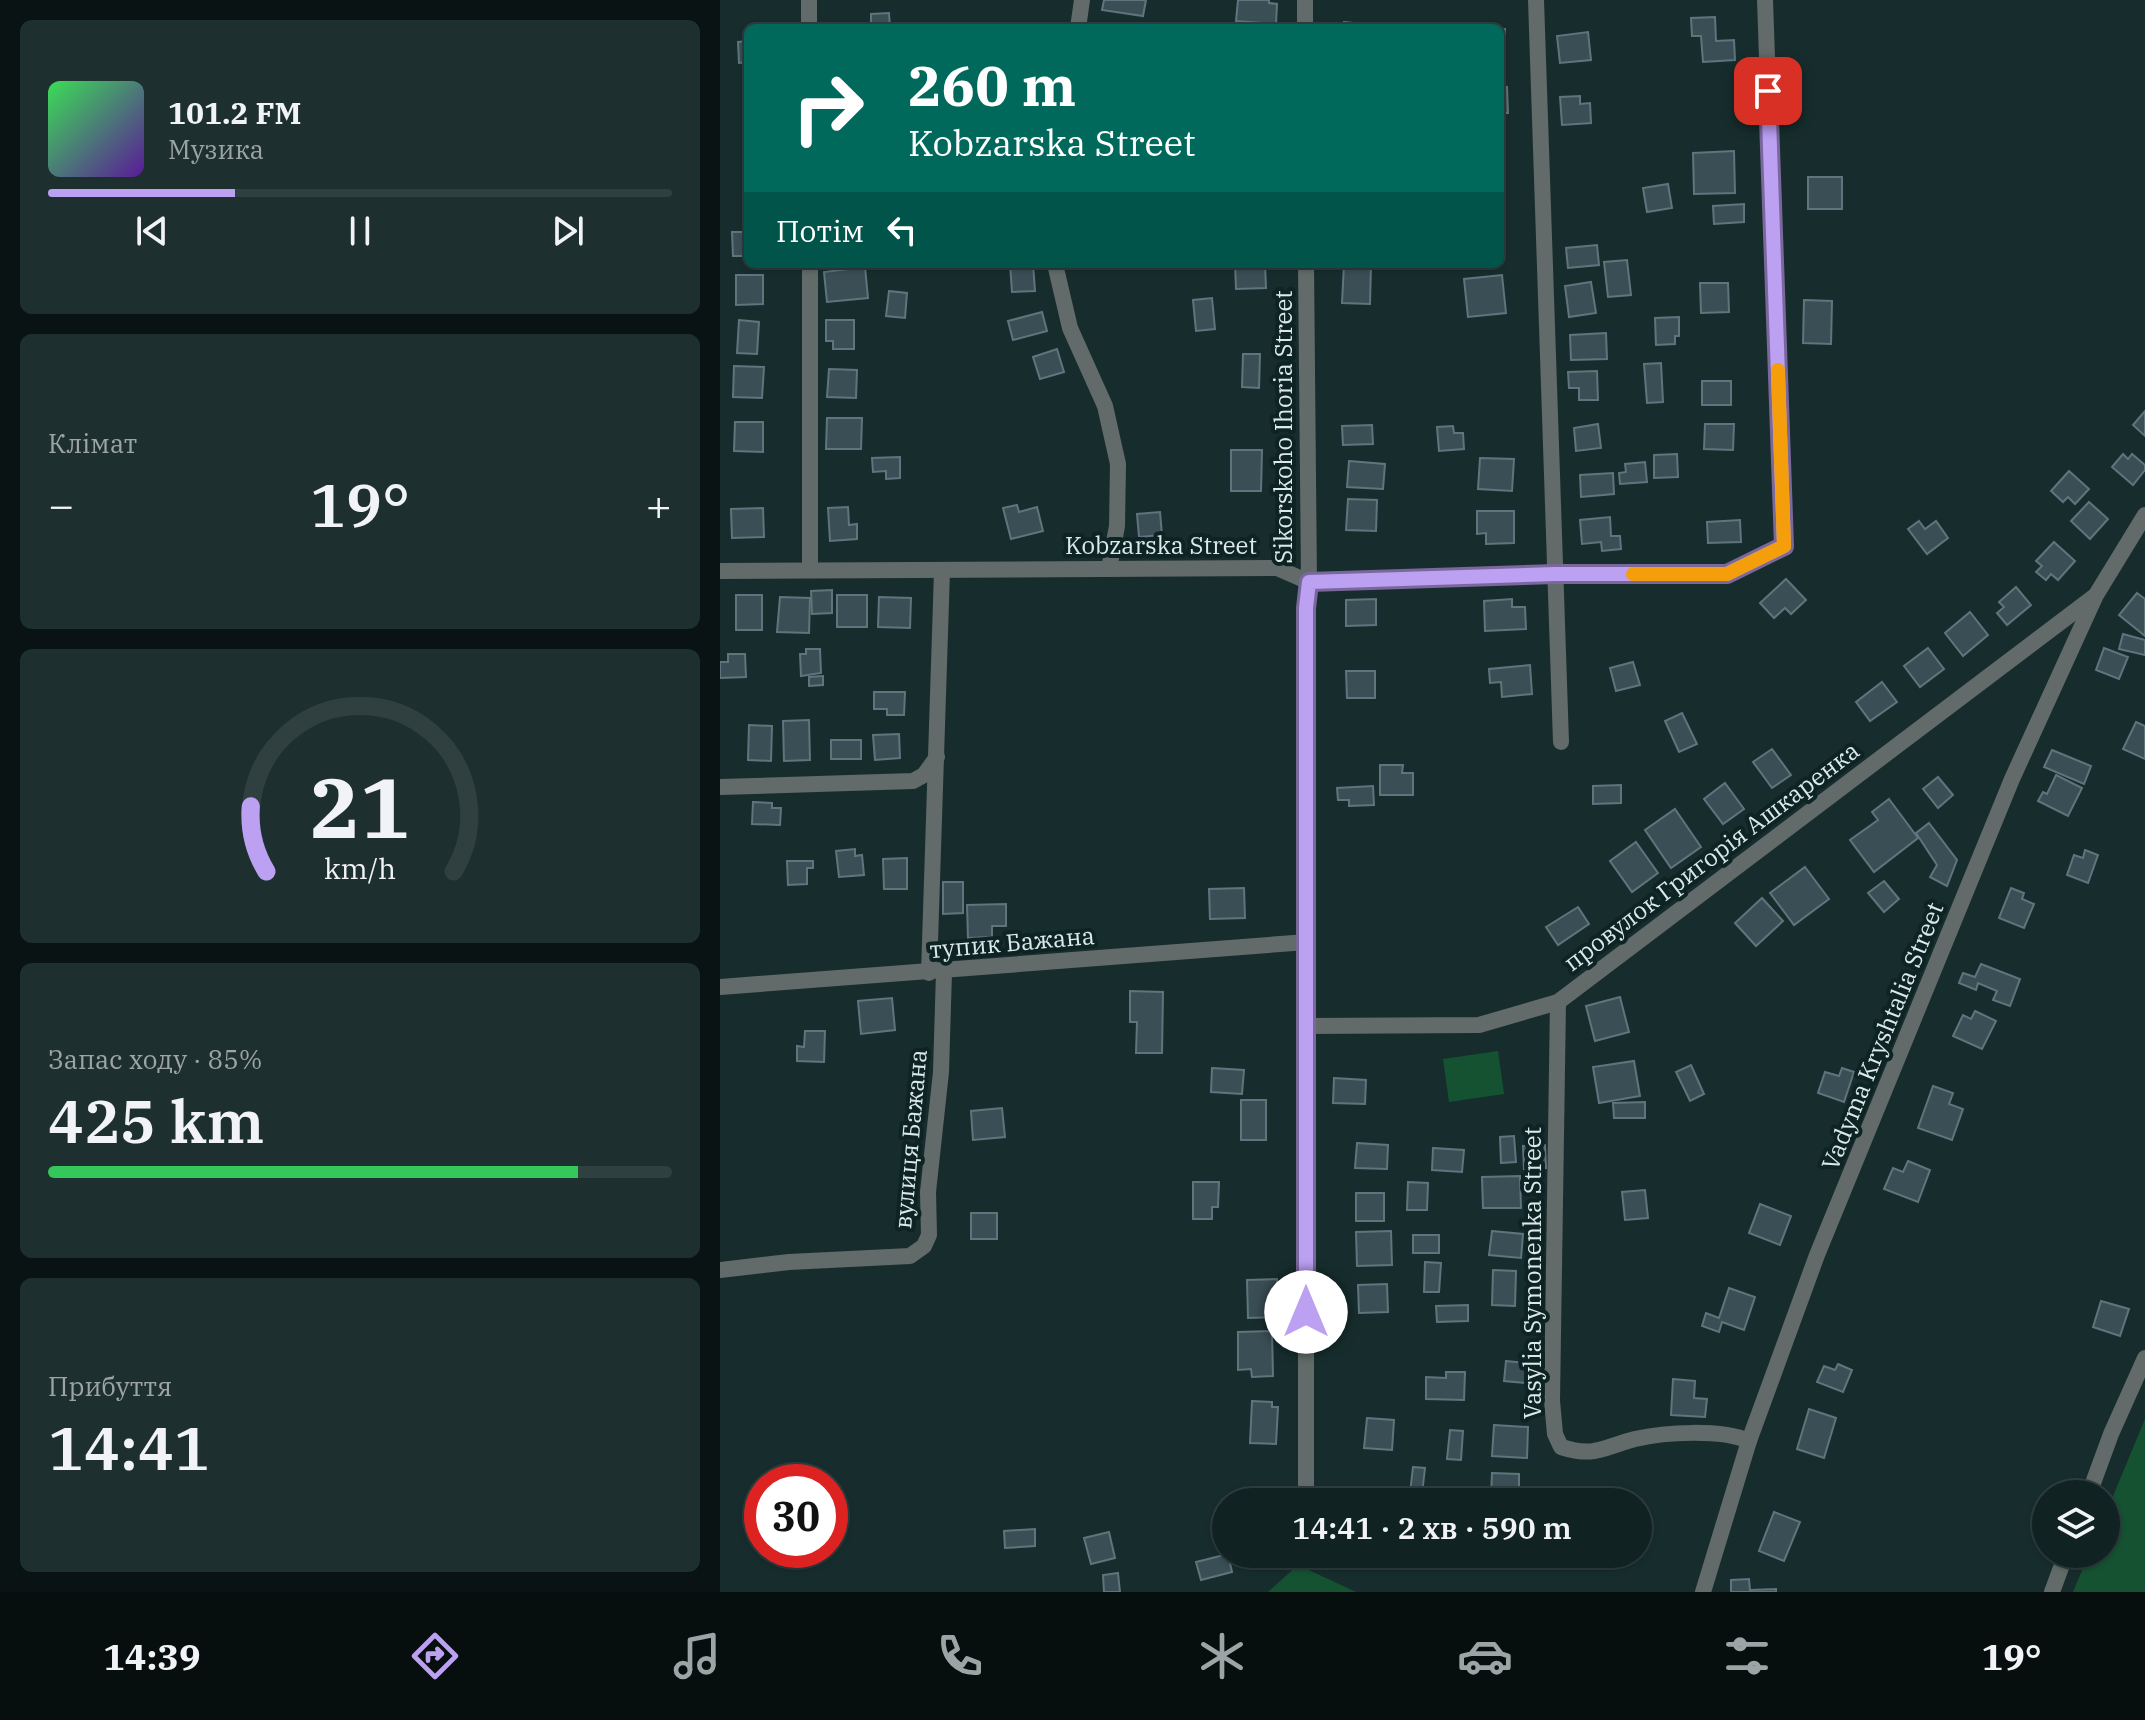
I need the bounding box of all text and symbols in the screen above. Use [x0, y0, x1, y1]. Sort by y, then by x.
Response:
text: 260 m [908, 49, 1076, 121]
icon: right [776, 56, 880, 160]
pin [1734, 57, 1802, 125]
icon: arrive [1746, 69, 1790, 113]
text: 101.2 FM [168, 93, 301, 132]
text: Kobzarska Street [908, 119, 1196, 166]
text: Музика [168, 132, 264, 166]
icon: left [880, 208, 924, 252]
icon: previous [130, 209, 174, 253]
icon: pause [338, 209, 382, 253]
icon: next [546, 209, 590, 253]
text: Потім [776, 211, 864, 250]
street label: Sikorskoho Ihoria Street [1267, 290, 1299, 564]
text: Клімат [48, 426, 137, 460]
text: 19° [310, 465, 410, 544]
text: − [48, 476, 74, 533]
text: + [646, 476, 672, 533]
street label: Kobzarska Street [1065, 529, 1257, 561]
street label: провулок Григорія Ашкаренка [1557, 734, 1865, 978]
text: 21 [310, 753, 410, 861]
text: km/h [324, 850, 396, 887]
street label: Vadyma Kryshtalia Street [1814, 897, 1950, 1175]
street label: тупик Бажана [928, 919, 1096, 965]
text: Запас ходу · 85% [48, 1042, 263, 1076]
street label: вулиця Бажана [886, 1048, 934, 1230]
text: 425 km [48, 1081, 264, 1160]
street label: Vasylia Symonenka Street [1516, 1127, 1548, 1419]
position arrow [1264, 1270, 1348, 1354]
text: Прибуття [48, 1369, 172, 1403]
text: 14:41 [48, 1408, 210, 1487]
speed limit sign: 30 [744, 1464, 848, 1568]
map controls [2032, 1480, 2120, 1568]
button: layers [2032, 1480, 2120, 1568]
text: 14:41 · 2 хв · 590 m [1292, 1508, 1572, 1547]
icon: directions [407, 1628, 463, 1684]
icon: music [669, 1628, 725, 1684]
icon: phone [932, 1628, 988, 1684]
icon: climate [1194, 1628, 1250, 1684]
icon: car [1457, 1628, 1513, 1684]
icon: filters [1719, 1628, 1775, 1684]
text: 14:39 [103, 1633, 201, 1680]
text: 19° [1982, 1633, 2042, 1680]

